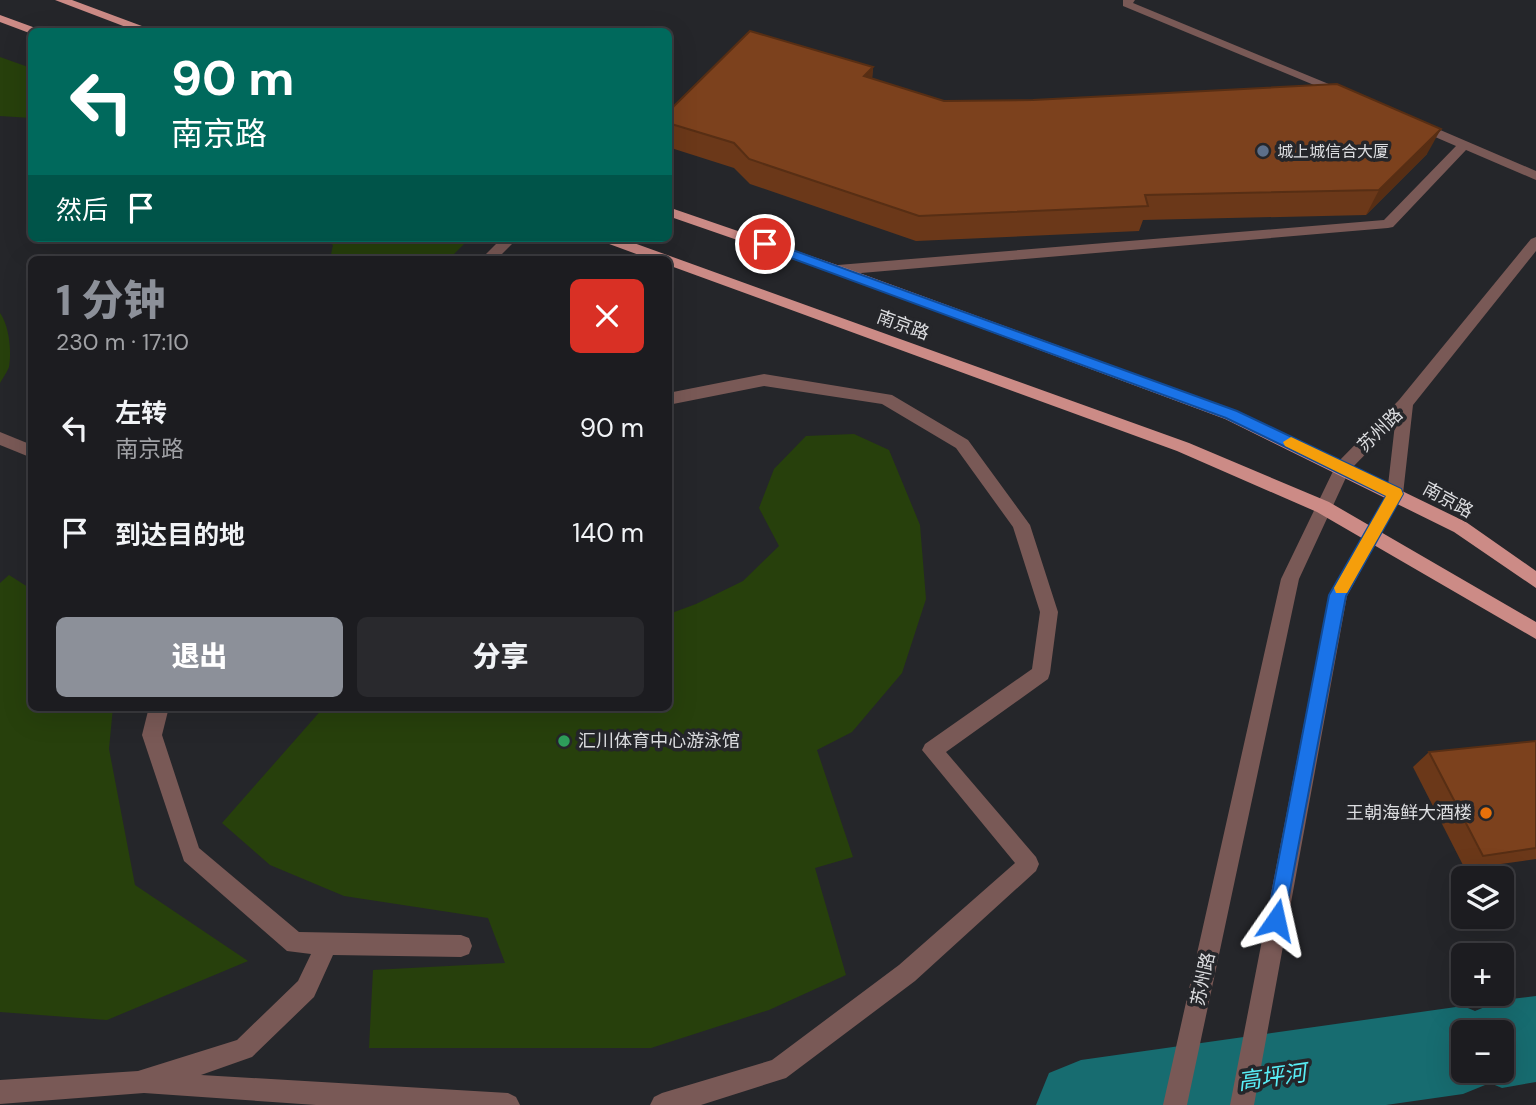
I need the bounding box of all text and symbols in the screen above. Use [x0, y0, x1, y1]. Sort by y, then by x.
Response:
text: 90 m [171, 46, 294, 110]
icon: left [56, 56, 147, 147]
text: 南京路 [171, 113, 267, 155]
place label: 城上城信合大厦 [1277, 141, 1389, 162]
marker: 城上城信合大厦 [1255, 143, 1271, 159]
icon: arrive [122, 189, 160, 227]
text: 然后 [56, 193, 108, 227]
pin [735, 214, 795, 274]
icon: arrive [746, 225, 784, 263]
text: 1 分钟 [56, 273, 165, 328]
button: close [570, 279, 644, 353]
street label: 南京路 [874, 304, 932, 346]
text: 230 m · 17:10 [56, 327, 189, 357]
text: 左转 [115, 396, 167, 430]
street label: 苏州路 [1352, 403, 1408, 457]
icon: left [56, 409, 94, 447]
text: 90 m [580, 411, 644, 445]
text: 南京路 [115, 434, 184, 464]
street label: 南京路 [1419, 476, 1477, 524]
icon: arrive [56, 514, 94, 552]
text: 140 m [572, 516, 644, 550]
text: 到达目的地 [115, 518, 245, 552]
button: 退出 [56, 617, 343, 697]
button: 分享 [357, 617, 644, 697]
place label: 汇川体育中心游泳馆 [578, 729, 740, 753]
marker: 汇川体育中心游泳馆 [556, 733, 572, 749]
place label: 王朝海鲜大酒楼 [1346, 801, 1472, 825]
marker: 王朝海鲜大酒楼 [1478, 805, 1494, 821]
map controls [1451, 866, 1514, 1083]
button: layers [1451, 866, 1514, 929]
position arrow [1239, 883, 1313, 957]
button: + [1451, 943, 1514, 1006]
street label: 苏州路 [1186, 950, 1220, 1008]
button: − [1451, 1020, 1514, 1083]
water label: 高坪河 [1236, 1057, 1312, 1097]

